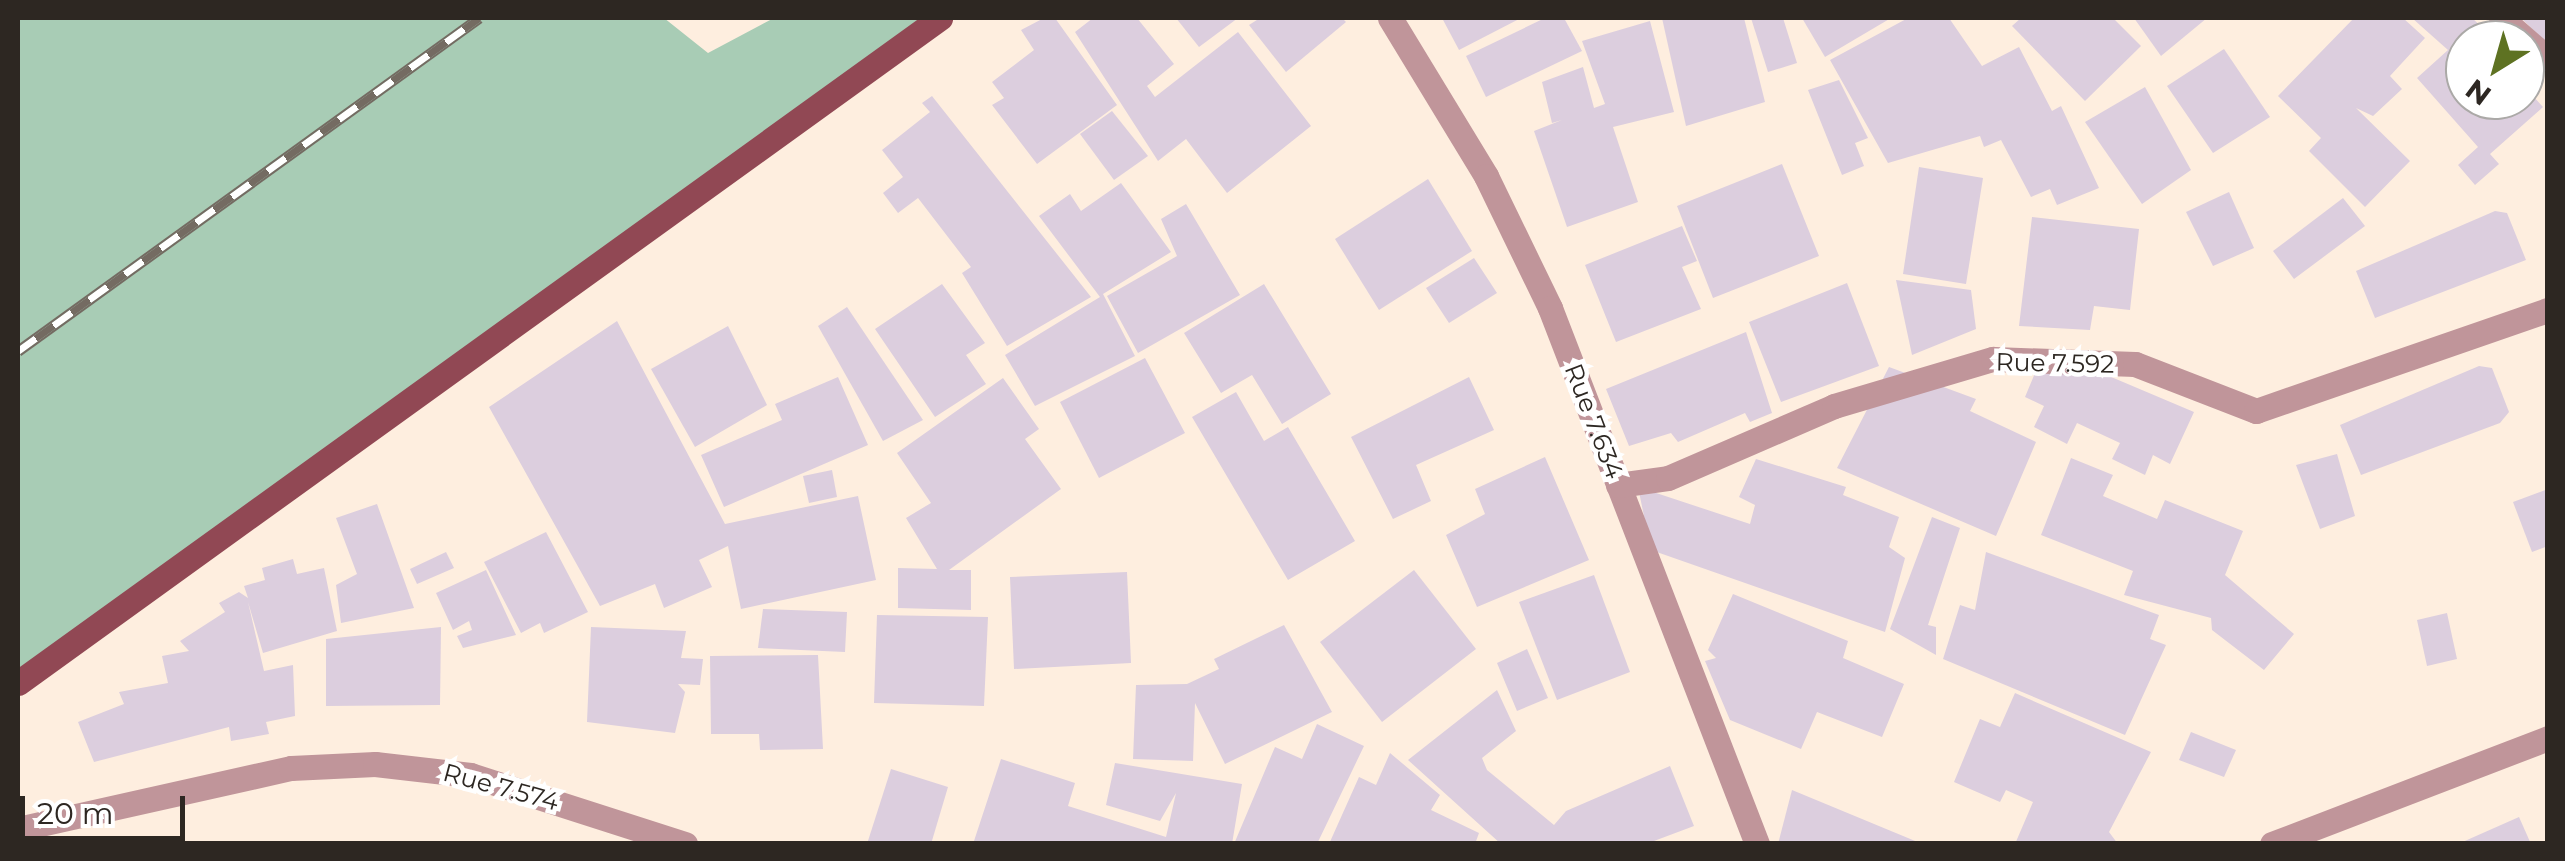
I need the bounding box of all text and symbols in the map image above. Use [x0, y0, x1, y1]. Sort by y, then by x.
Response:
north arrow [2445, 20, 2545, 120]
text: N [2459, 72, 2497, 113]
street label: Rue 7.592 [1995, 347, 2115, 379]
street label: Rue 7.634 [1558, 359, 1630, 483]
street label: Rue 7.574 [440, 757, 562, 817]
scale bar [25, 776, 190, 838]
text: 20 m [37, 795, 114, 832]

